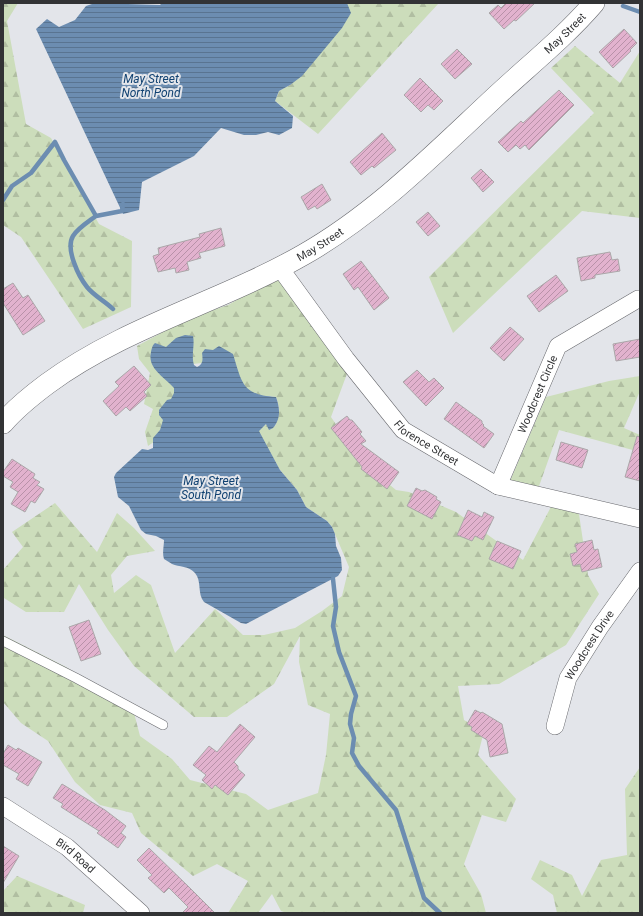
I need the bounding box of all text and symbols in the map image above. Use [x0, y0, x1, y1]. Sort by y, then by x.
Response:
street label: May Street [542, 10, 589, 56]
water label: May Street North Pond [121, 72, 181, 100]
street label: May Street [294, 225, 346, 264]
street label: Woodcrest Circle [515, 353, 560, 435]
street label: Florence Street [391, 418, 461, 468]
water label: May Street South Pond [181, 474, 241, 502]
street label: Woodcrest Drive [562, 607, 617, 682]
street label: Bird Road [54, 835, 98, 876]

